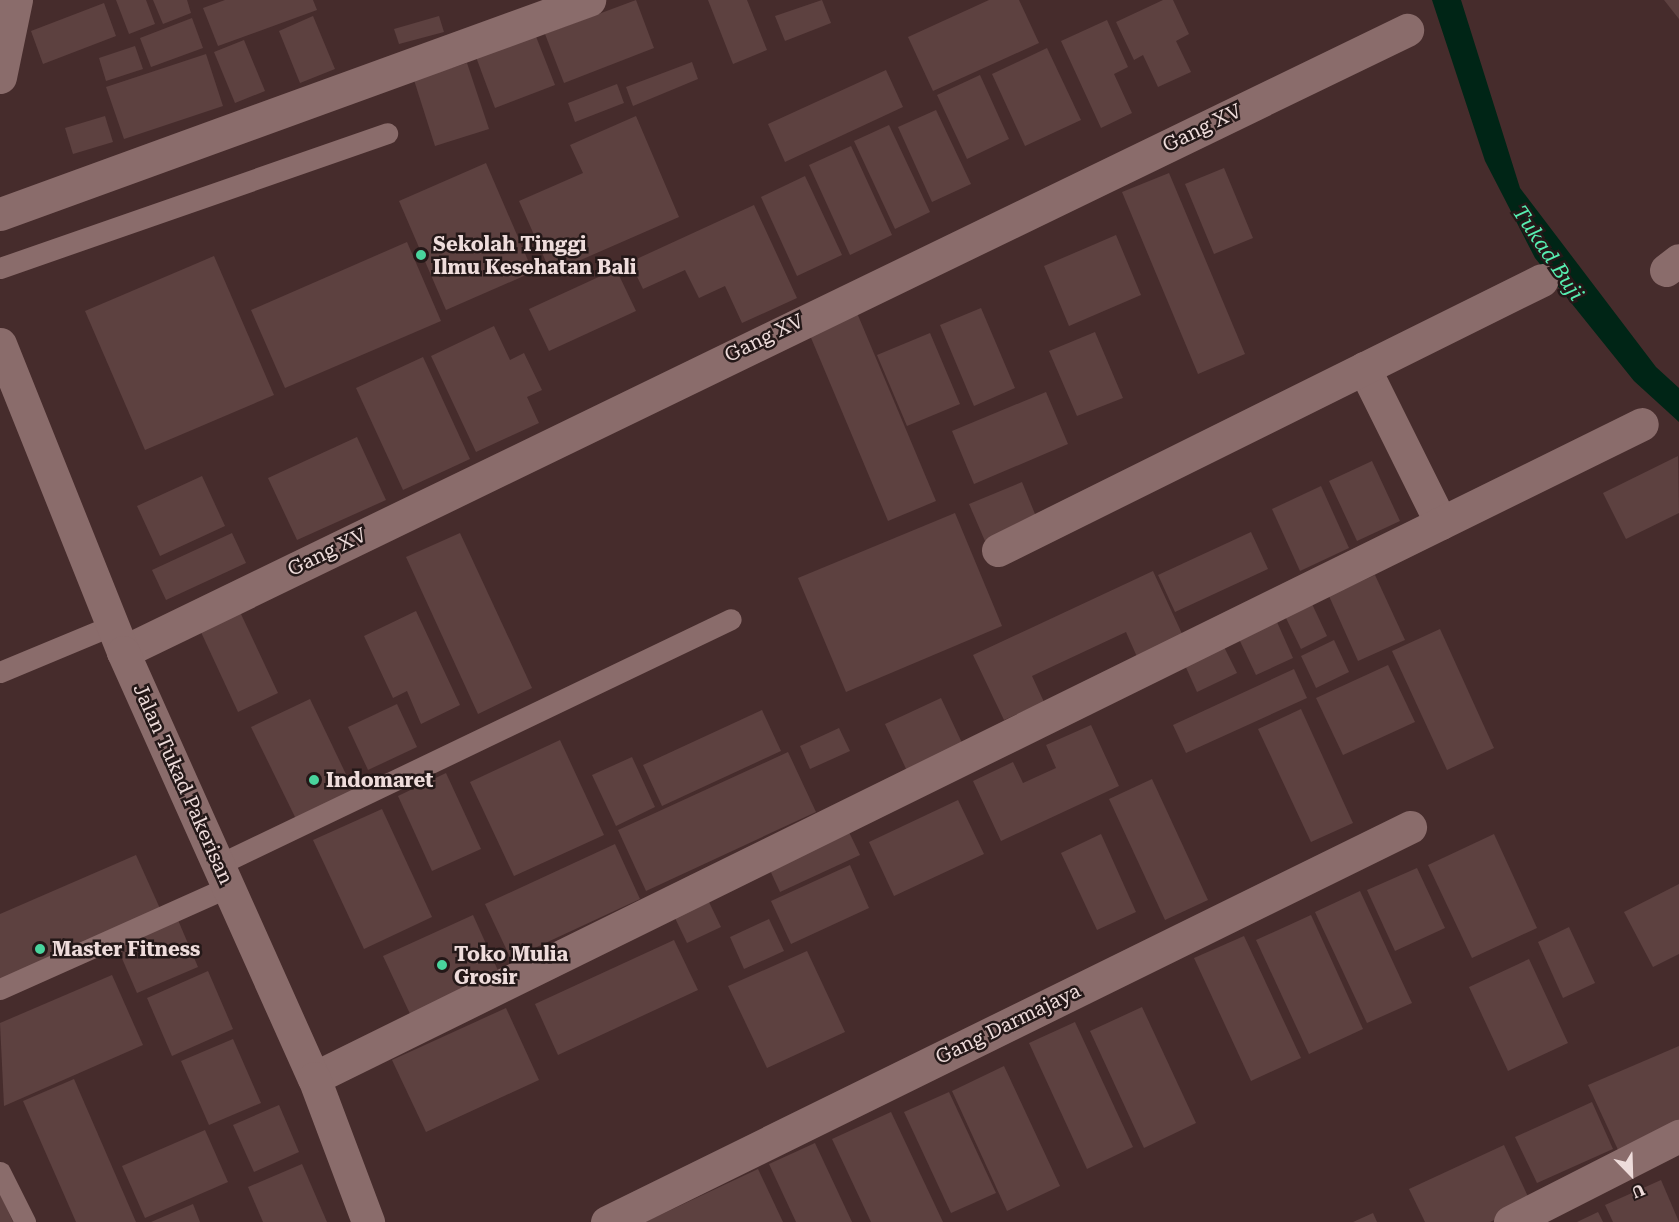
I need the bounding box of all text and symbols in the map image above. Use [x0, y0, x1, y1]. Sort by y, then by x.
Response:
street label: Gang XV [1159, 99, 1245, 157]
water label: Tukad Buji [1507, 201, 1589, 305]
place label: Sekolah Tinggi Ilmu Kesehatan Bali [433, 232, 636, 279]
marker: Sekolah Tinggi Ilmu Kesehatan Bali [414, 248, 428, 262]
street label: Gang XV [721, 309, 807, 367]
street label: Gang XV [284, 523, 370, 581]
street label: Jalan Tukad Pakerisan [128, 680, 238, 888]
place label: Indomaret [326, 768, 433, 792]
marker: Indomaret [307, 773, 321, 787]
place label: Master Fitness [52, 937, 200, 961]
marker: Master Fitness [33, 942, 47, 956]
place label: Toko Mulia Grosir [454, 942, 568, 989]
marker: Toko Mulia Grosir [435, 958, 449, 972]
street label: Gang Darmajaya [932, 979, 1084, 1069]
north arrow [1601, 1144, 1661, 1204]
text: U [1629, 1180, 1648, 1202]

